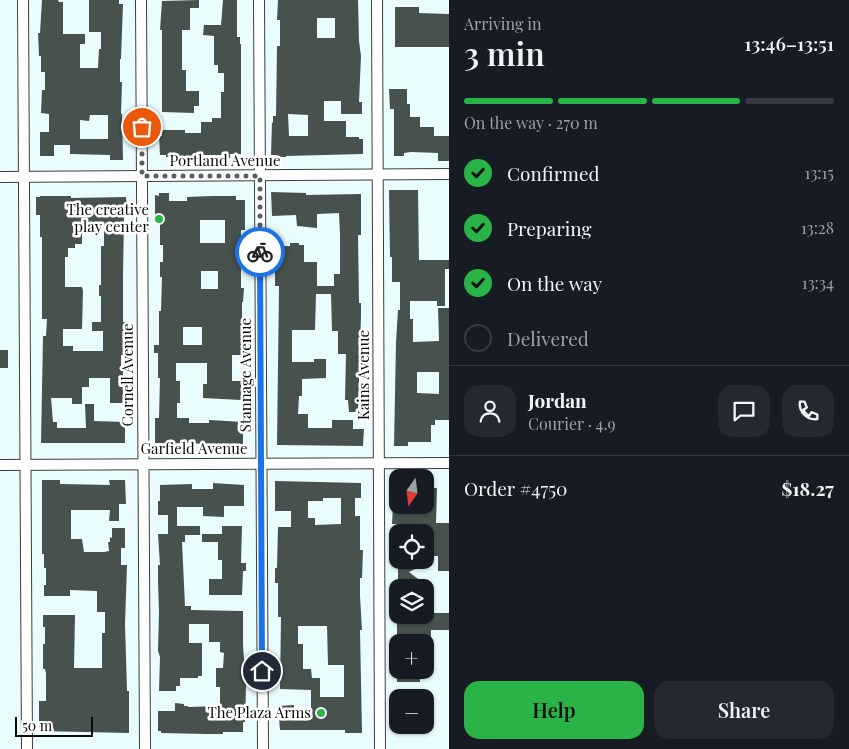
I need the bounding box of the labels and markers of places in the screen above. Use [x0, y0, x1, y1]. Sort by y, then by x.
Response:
pin [121, 106, 163, 148]
place label: The creative play center [66, 199, 149, 236]
marker: The creative play center [153, 213, 165, 225]
pin [241, 650, 283, 692]
place label: The Plaza Arms [207, 702, 311, 722]
marker: The Plaza Arms [315, 707, 327, 719]

